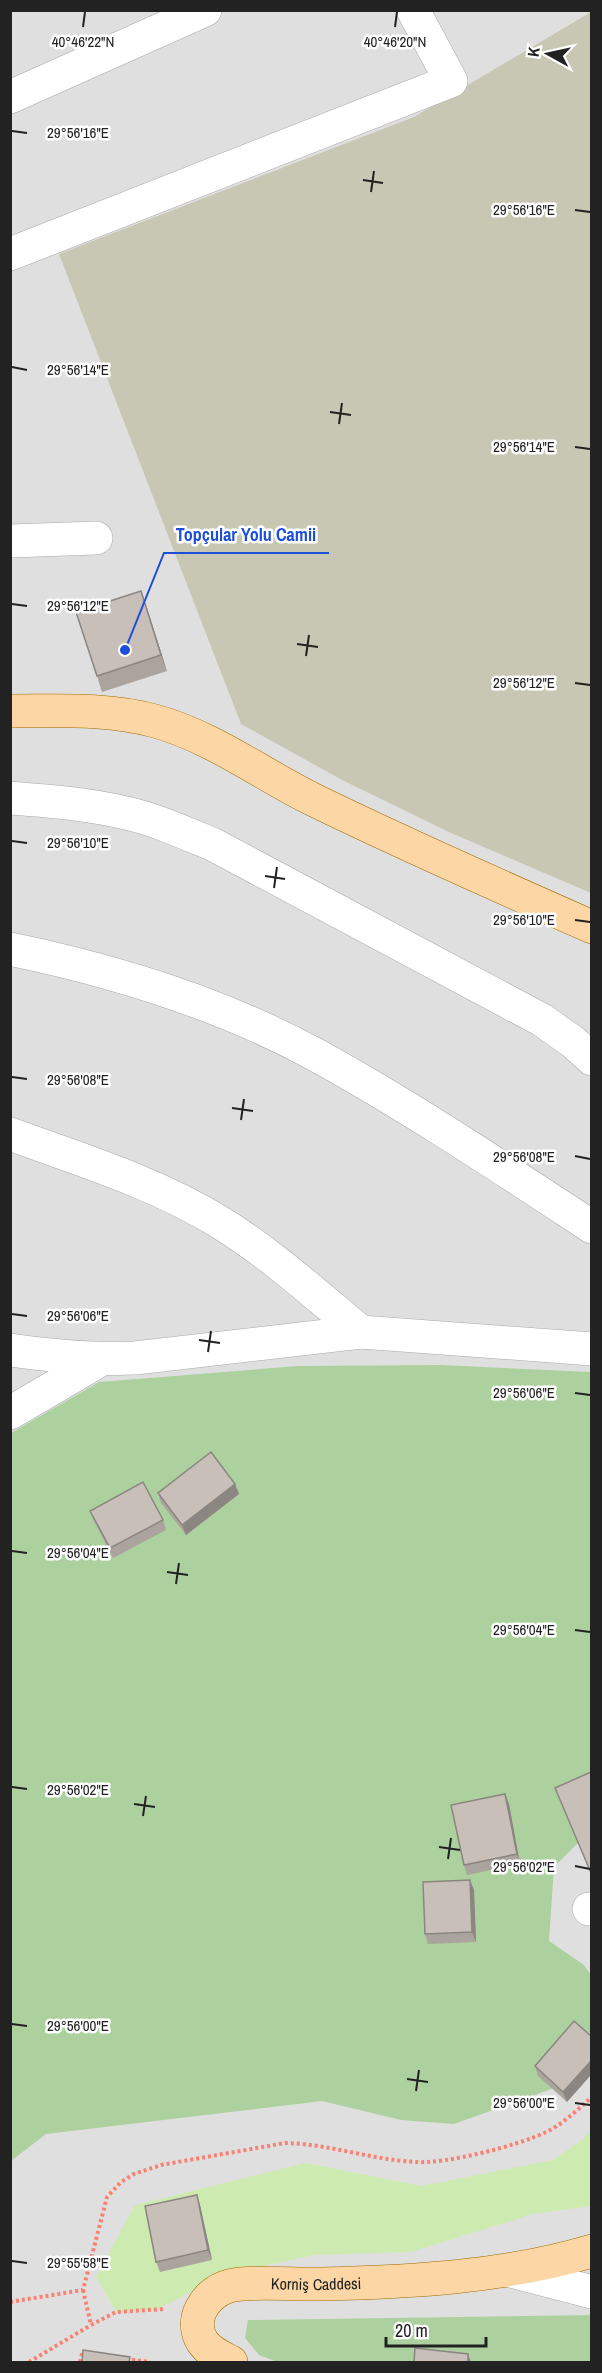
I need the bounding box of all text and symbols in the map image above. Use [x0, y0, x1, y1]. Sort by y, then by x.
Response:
north arrow [518, 24, 578, 84]
text: 40°46'22"N [52, 31, 114, 52]
text: 40°46'20"N [364, 31, 426, 52]
text: K [522, 45, 545, 58]
text: 29°56'16"E [47, 122, 109, 143]
text: 29°56'16"E [493, 199, 555, 220]
text: 29°56'14"E [47, 359, 109, 380]
text: 29°56'14"E [493, 436, 555, 457]
callout: Topçular Yolu Camii [164, 517, 329, 553]
text: Topçular Yolu Camii [176, 522, 316, 547]
text: 29°56'12"E [47, 595, 109, 616]
text: 29°56'12"E [493, 672, 555, 693]
text: 29°56'10"E [47, 832, 109, 853]
text: 29°56'10"E [493, 909, 555, 930]
text: 29°56'08"E [47, 1069, 109, 1090]
text: 29°56'08"E [493, 1146, 555, 1167]
text: 29°56'06"E [47, 1305, 109, 1326]
text: 29°56'06"E [493, 1382, 555, 1403]
text: 29°56'04"E [47, 1542, 109, 1563]
text: 29°56'04"E [493, 1619, 555, 1640]
text: 29°56'02"E [47, 1779, 109, 1800]
text: 29°56'02"E [493, 1856, 555, 1877]
text: 29°56'00"E [47, 2015, 109, 2036]
text: 29°56'00"E [493, 2092, 555, 2113]
text: 29°55'58"E [47, 2252, 109, 2273]
street label: Korniş Caddesi [271, 2272, 362, 2295]
scale bar [386, 2310, 486, 2348]
text: 20 m [395, 2318, 428, 2343]

